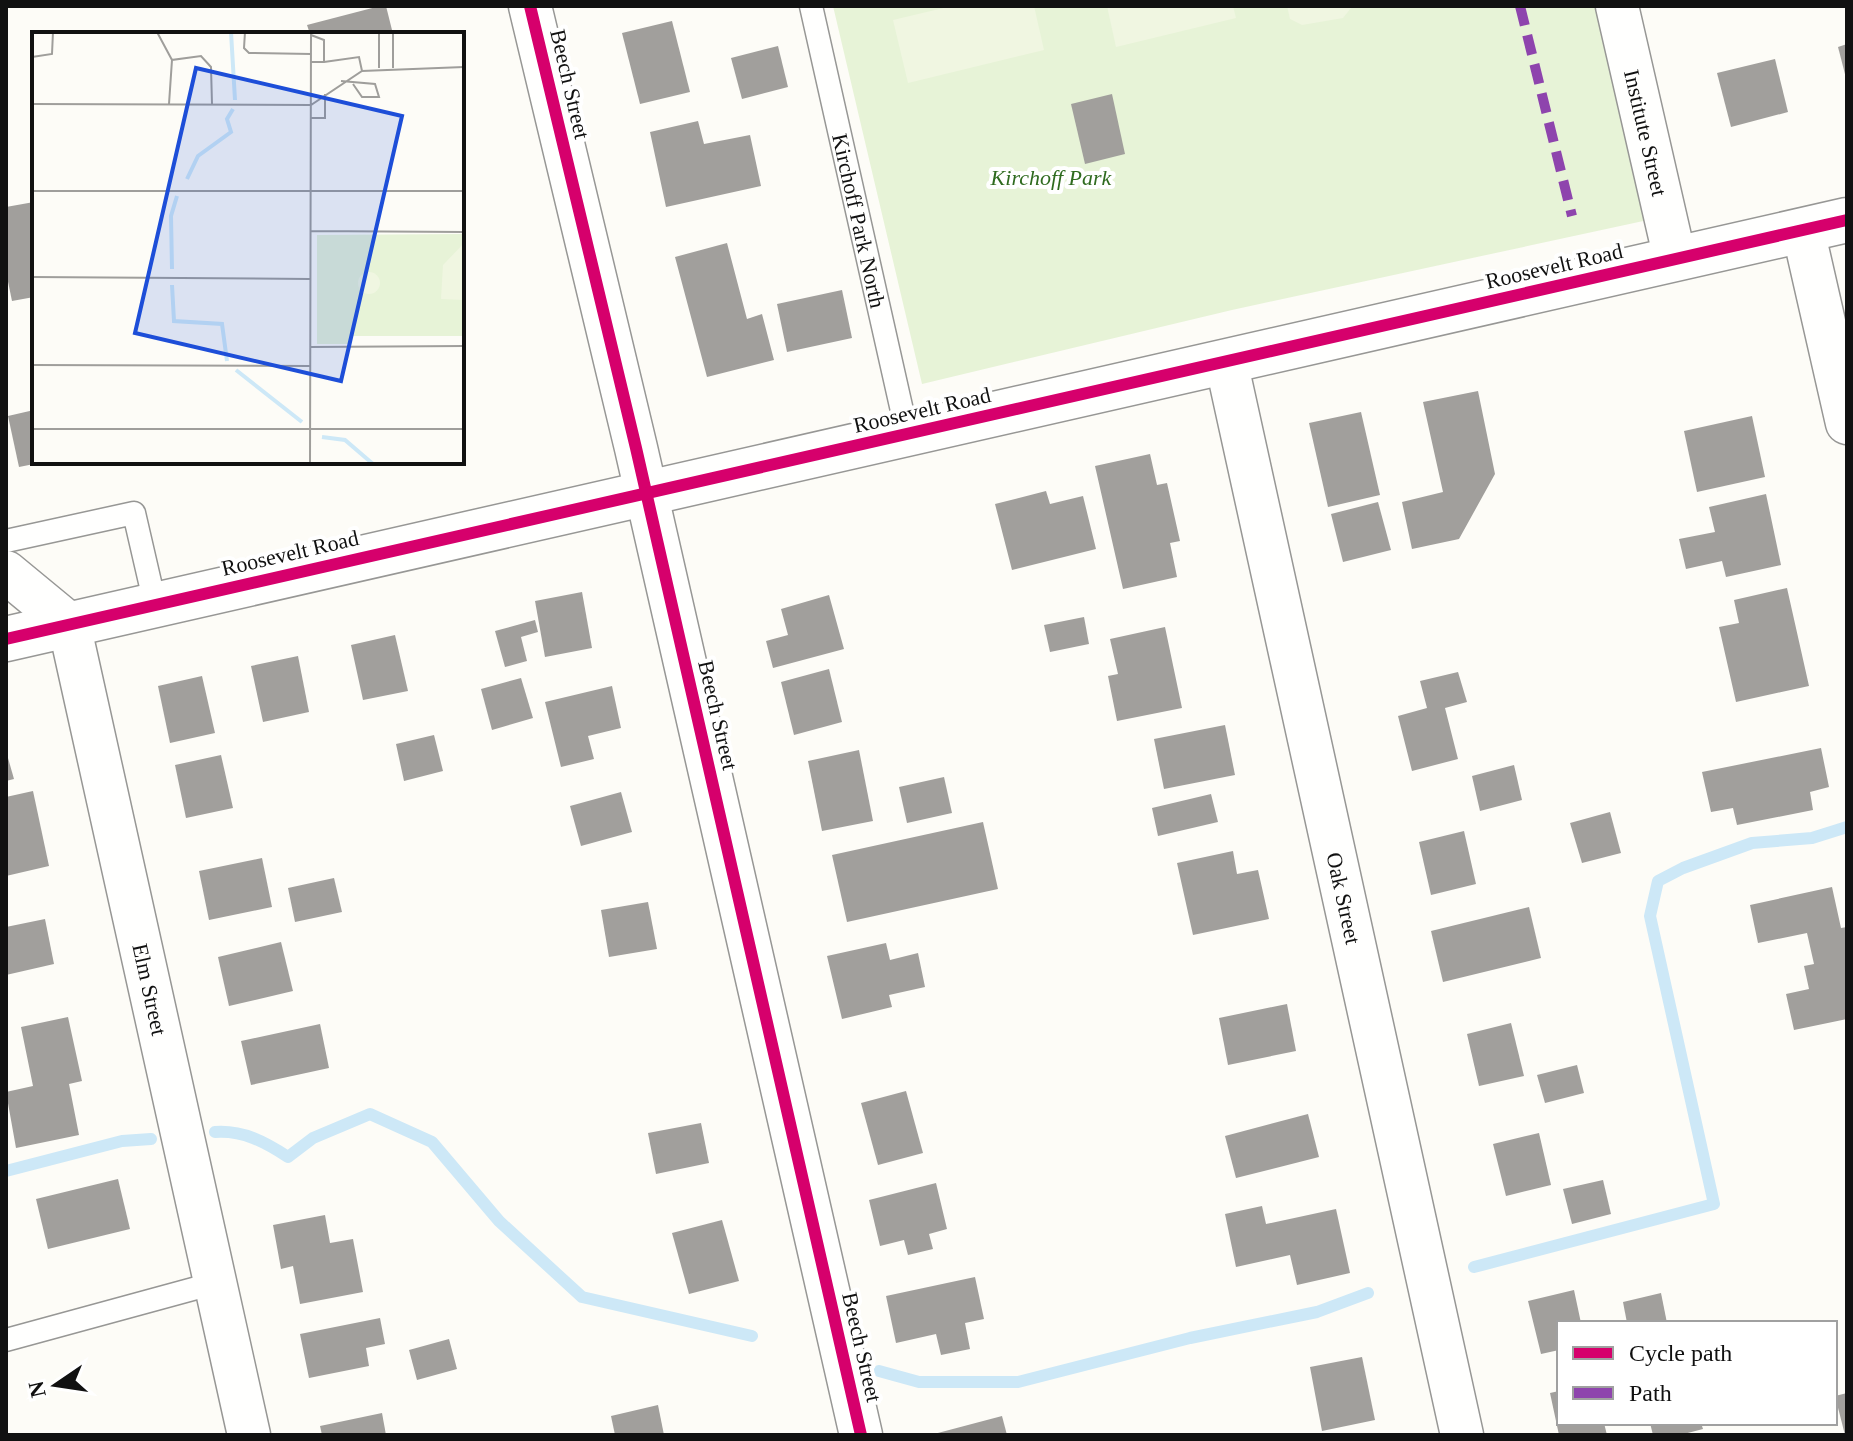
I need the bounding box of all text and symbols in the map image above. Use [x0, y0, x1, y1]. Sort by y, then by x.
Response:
street label: Beech Street [545, 27, 595, 141]
inset map [32, 32, 464, 464]
street label: Institute Street [1619, 67, 1673, 198]
street label: Kirchoff Park North [828, 131, 891, 310]
park label: Kirchoff Park [990, 165, 1113, 190]
street label: Roosevelt Road [1483, 238, 1625, 294]
street label: Roosevelt Road [851, 382, 993, 438]
street label: Roosevelt Road [219, 525, 361, 581]
street label: Beech Street [693, 658, 743, 772]
street label: Oak Street [1322, 850, 1366, 947]
street label: Elm Street [128, 941, 172, 1038]
street label: Beech Street [837, 1290, 887, 1404]
legend [1557, 1321, 1837, 1425]
text: Cycle path [1629, 1340, 1732, 1366]
north arrow [16, 1345, 96, 1425]
text: N [23, 1379, 51, 1400]
text: Path [1629, 1380, 1672, 1406]

